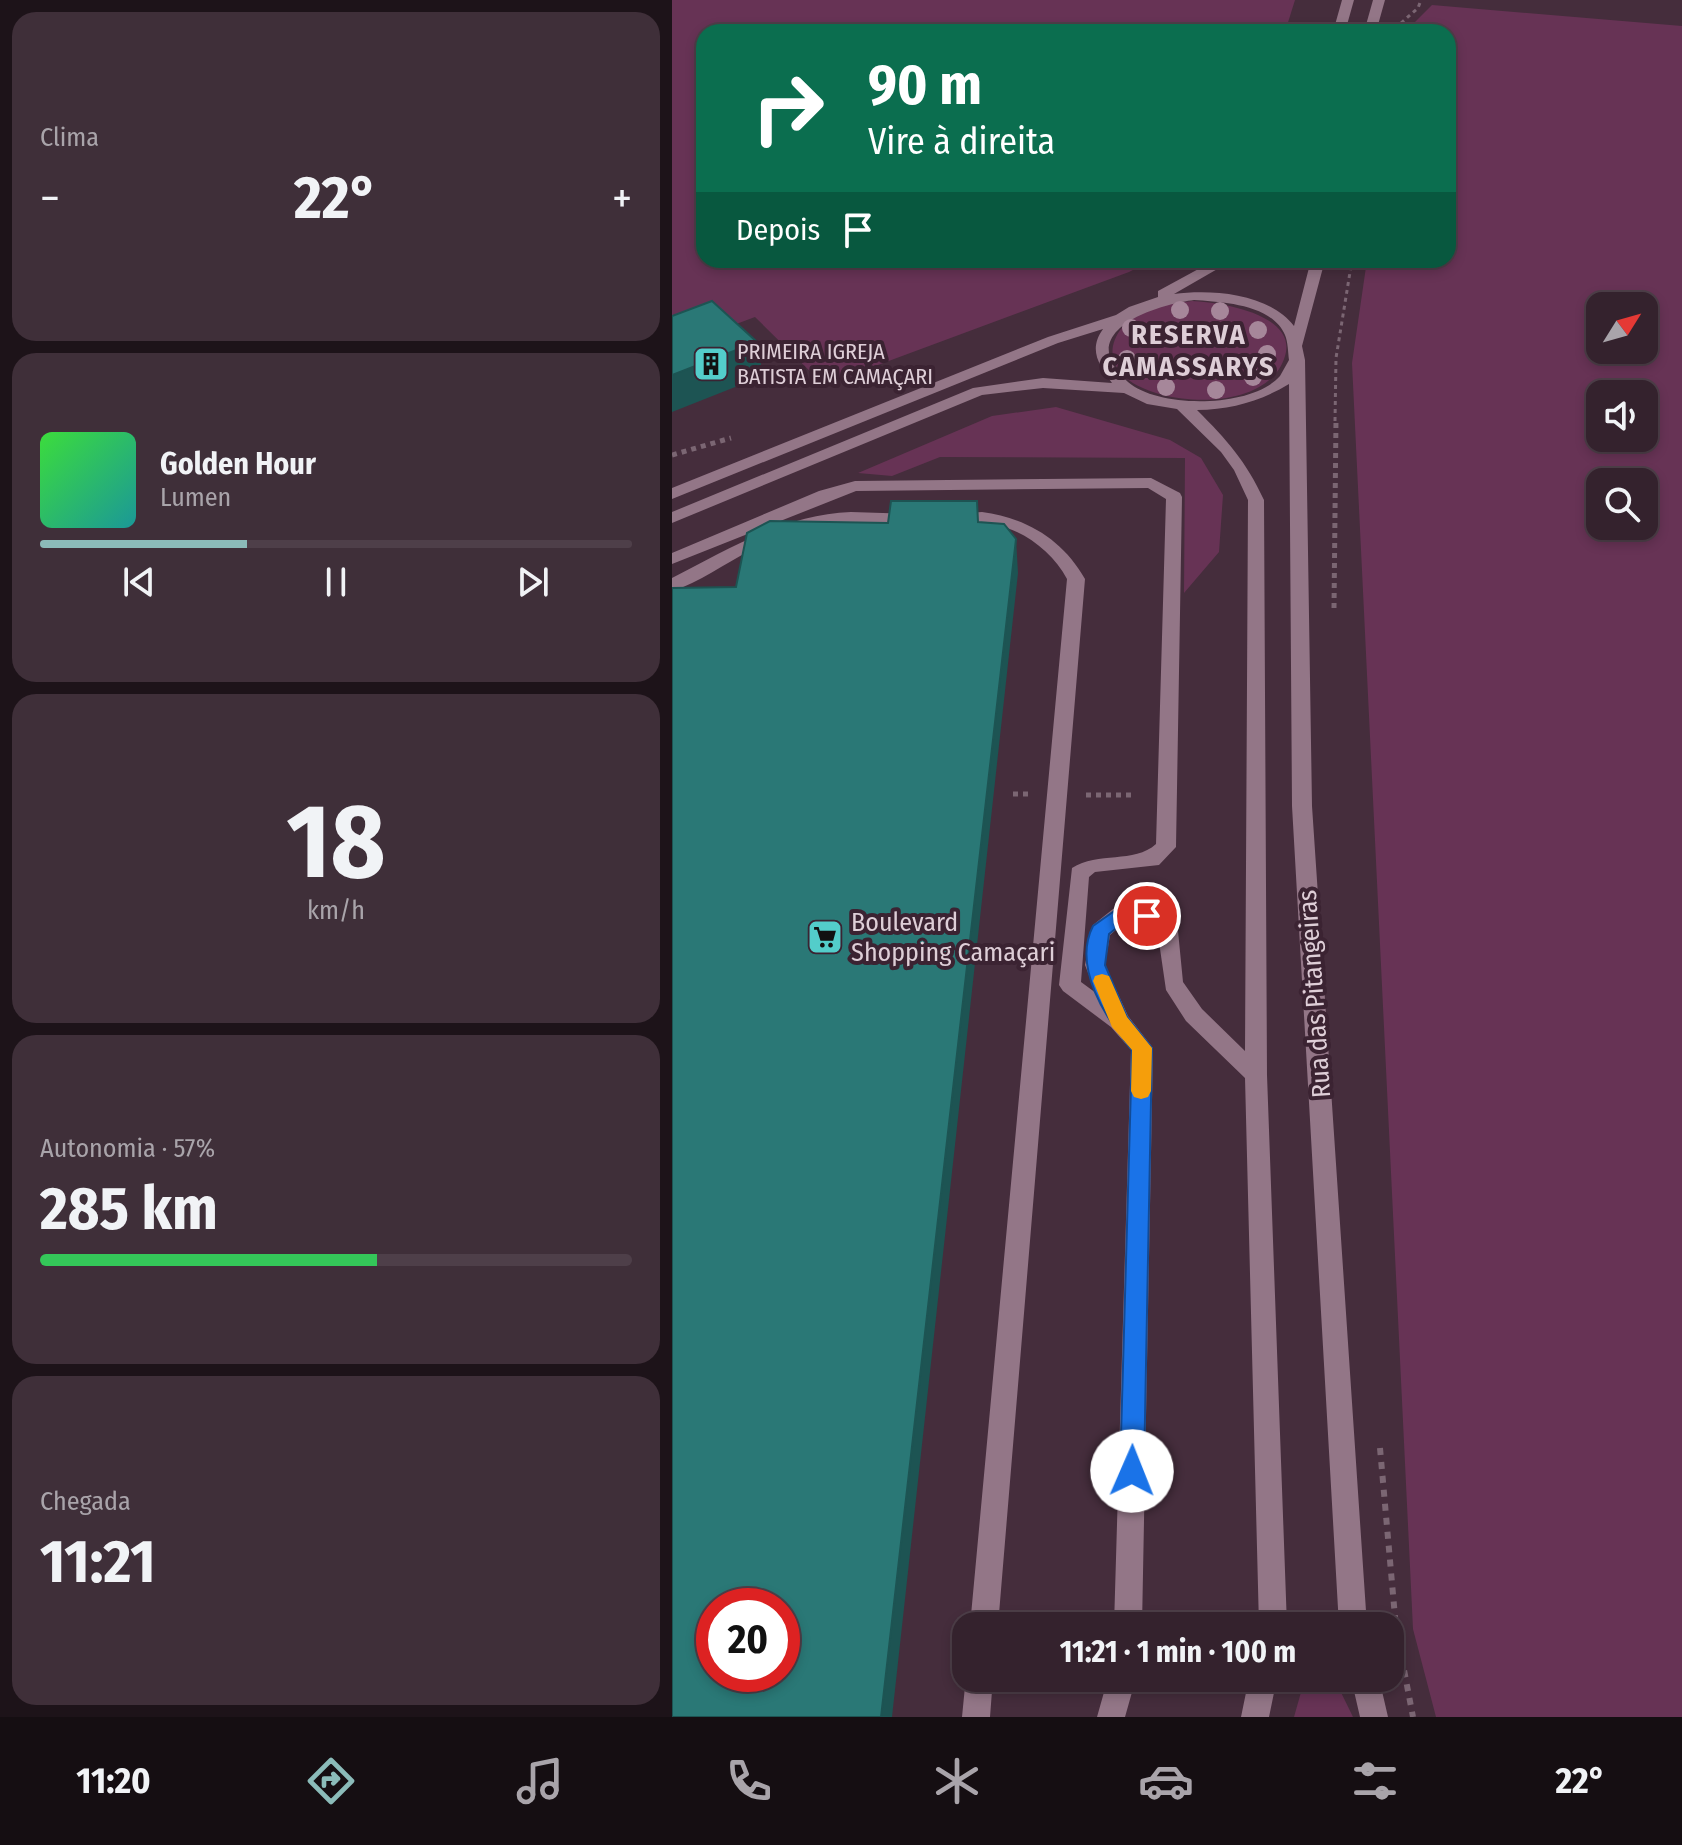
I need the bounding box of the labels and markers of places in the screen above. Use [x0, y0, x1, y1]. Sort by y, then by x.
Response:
place label: PRIMEIRA IGREJA BATISTA EM CAMAÇARI [737, 338, 933, 391]
building icon: PRIMEIRA IGREJA BATISTA EM CAMAÇARI [692, 345, 730, 383]
pin [1113, 882, 1181, 950]
place label: Boulevard Shopping Camaçari [851, 907, 1055, 968]
supermarket icon: Boulevard Shopping Camaçari [806, 918, 844, 956]

